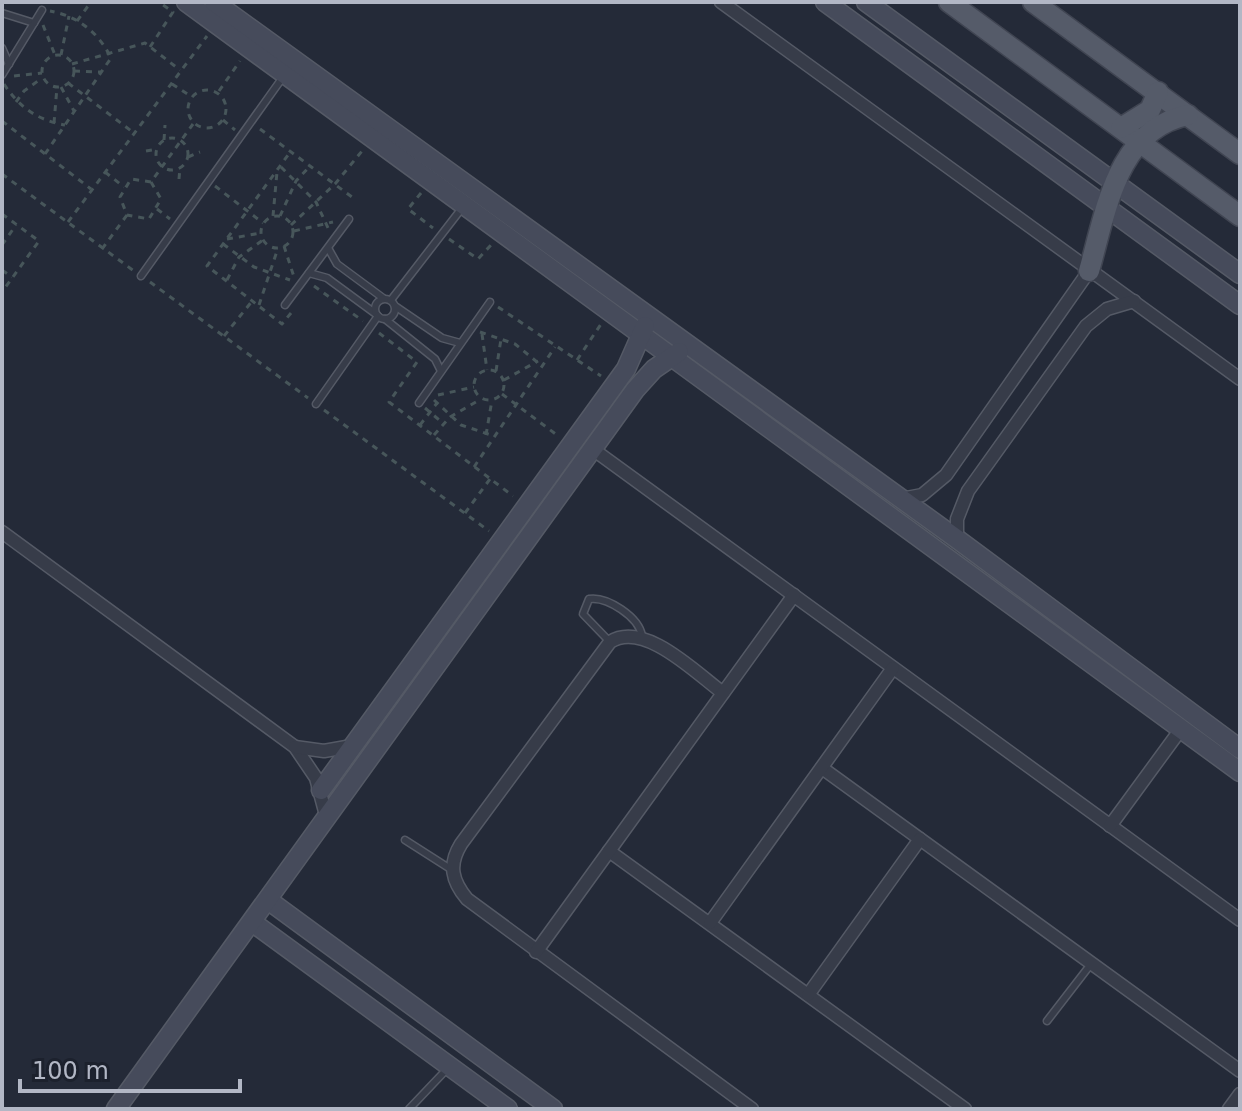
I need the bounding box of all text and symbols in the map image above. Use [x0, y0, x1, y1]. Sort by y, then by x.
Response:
scale bar [20, 1043, 240, 1093]
text: 100 m [32, 1057, 109, 1085]

